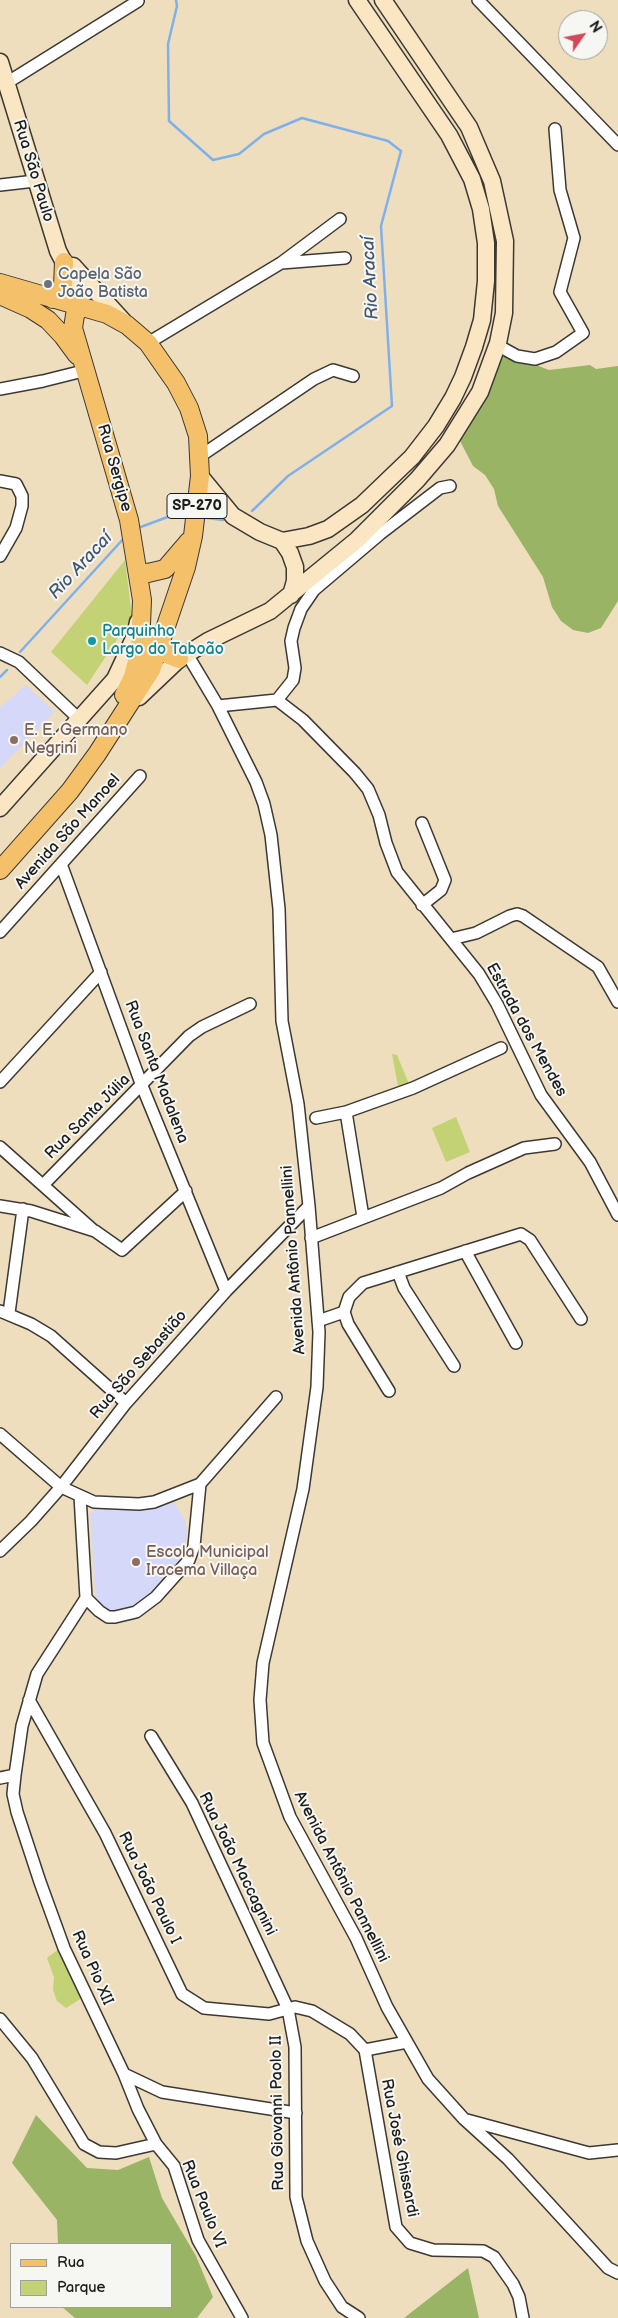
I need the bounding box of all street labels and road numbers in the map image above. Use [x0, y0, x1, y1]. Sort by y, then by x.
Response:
street label: Rua São Paulo [8, 118, 58, 224]
street label: Rua Sergipe [92, 422, 136, 514]
road number: SP-270 [167, 494, 227, 518]
street label: Avenida São Manoel [11, 771, 125, 893]
street label: Estrada dos Mendes [481, 960, 571, 1100]
street label: Rua Santa Madalena [120, 998, 192, 1146]
street label: Rua Santa Júlia [41, 1070, 135, 1164]
street label: Avenida Antônio Pannellini [278, 1165, 310, 1355]
street label: Rua São Sebastião [87, 1307, 191, 1423]
street label: Avenida Antônio Pannellini [289, 1788, 393, 1966]
street label: Rua João Maccagnini [194, 1789, 280, 1939]
street label: Rua João Paulo I [114, 1829, 184, 1947]
street label: Rua Pio XII [67, 1928, 117, 2008]
street label: Rua Giovanni Paolo II [267, 2035, 289, 2191]
street label: Rua José Ghissardi [376, 2077, 422, 2219]
street label: Rua Paulo VI [177, 2157, 229, 2251]

